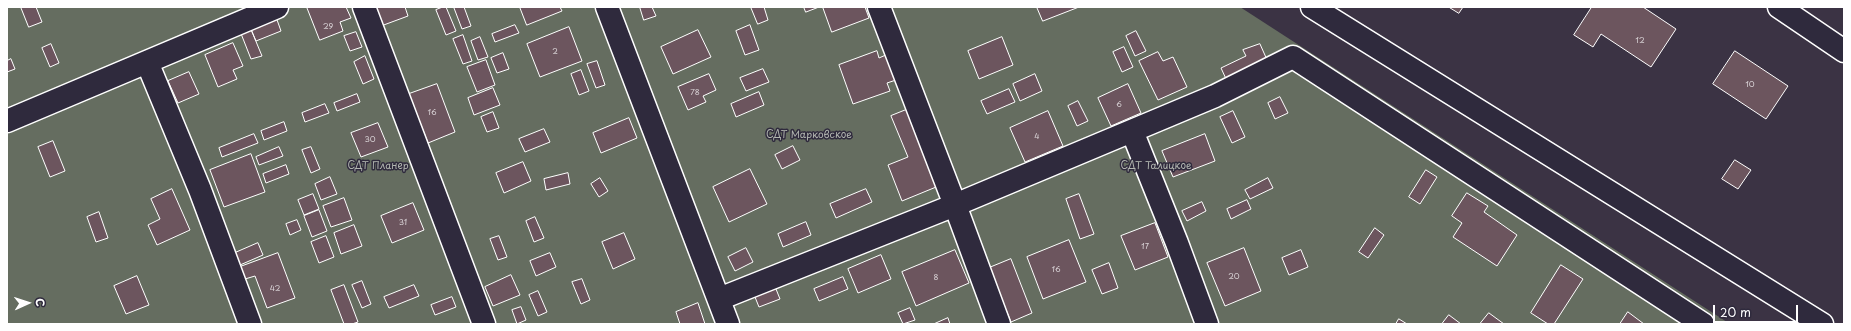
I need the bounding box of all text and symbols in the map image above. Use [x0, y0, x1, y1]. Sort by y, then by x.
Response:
house number: 29 [323, 22, 333, 32]
house number: 12 [1635, 36, 1645, 46]
house number: 2 [552, 47, 558, 57]
house number: 10 [1745, 80, 1755, 90]
house number: 78 [690, 88, 700, 98]
house number: 6 [1116, 100, 1122, 110]
house number: 16 [427, 108, 437, 118]
park label: СДТ Марковское [766, 129, 852, 141]
house number: 4 [1034, 132, 1040, 142]
house number: 30 [364, 135, 376, 145]
park label: СДТ Планер [347, 160, 409, 172]
park label: СДТ Талицкое [1120, 160, 1192, 172]
house number: 31 [399, 218, 407, 228]
house number: 17 [1141, 242, 1149, 252]
house number: 16 [1051, 265, 1061, 275]
house number: 20 [1228, 272, 1240, 282]
house number: 8 [934, 273, 938, 283]
north arrow [8, 283, 48, 323]
house number: 42 [270, 284, 280, 294]
scale bar [1715, 297, 1800, 323]
text: С [32, 298, 49, 307]
text: 20 m [1720, 303, 1751, 321]

